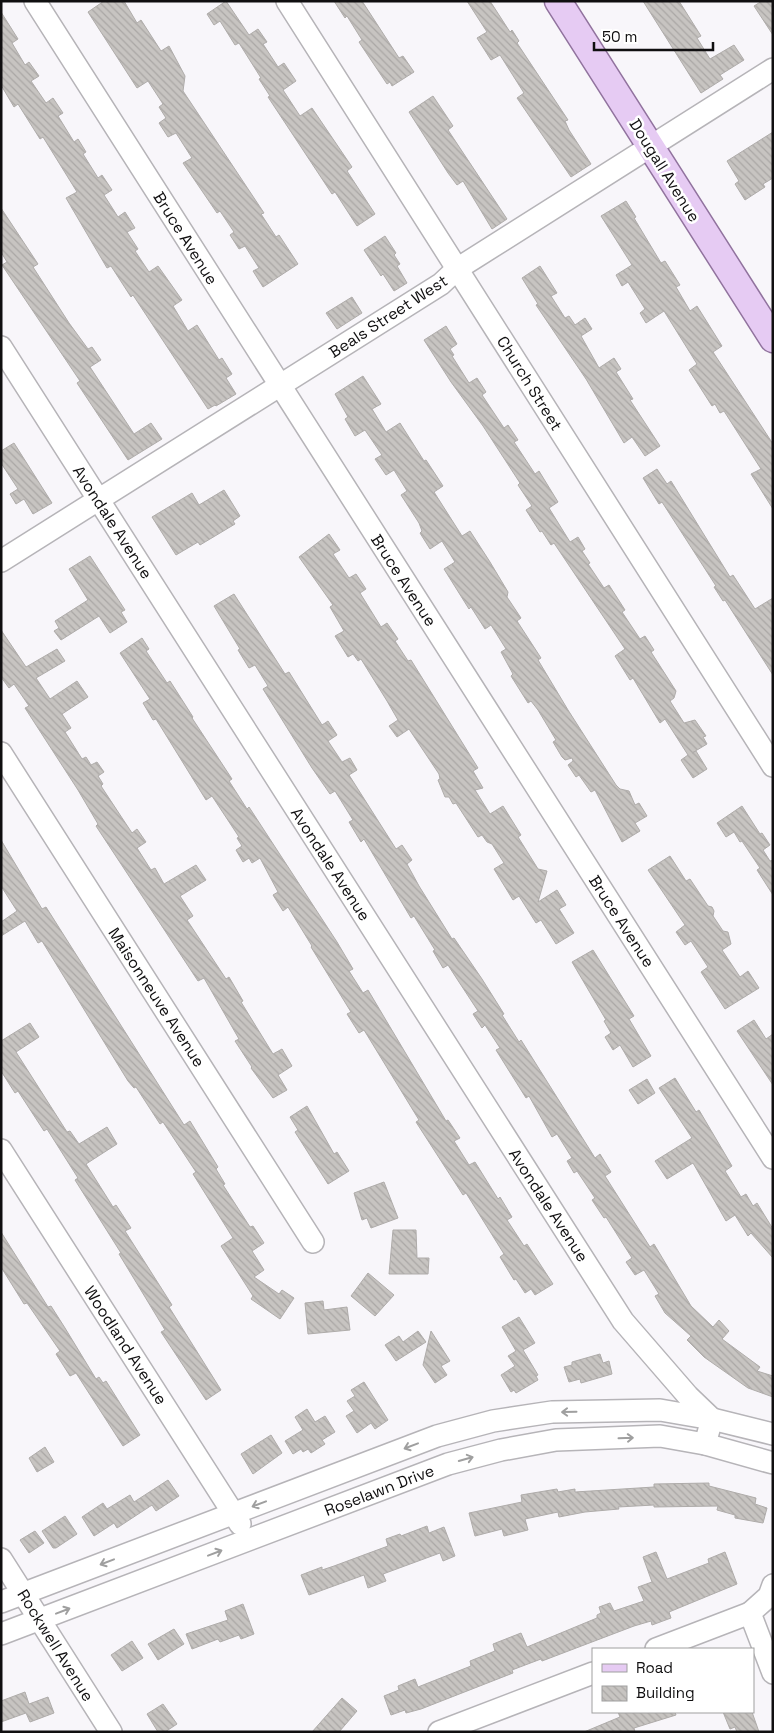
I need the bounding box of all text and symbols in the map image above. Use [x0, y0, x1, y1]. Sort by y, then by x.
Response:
scale bar [594, 20, 713, 52]
text: 50 m [602, 27, 637, 46]
street label: Dougall Avenue [624, 115, 705, 226]
street label: Bruce Avenue [149, 188, 223, 289]
street label: Beals Street West [325, 270, 452, 363]
street label: Church Street [492, 332, 567, 435]
street label: Avondale Avenue [68, 462, 157, 583]
street label: Bruce Avenue [366, 530, 441, 630]
street label: Avondale Avenue [286, 804, 375, 925]
street label: Bruce Avenue [584, 871, 659, 971]
street label: Maisonneuve Avenue [104, 923, 210, 1071]
street label: Avondale Avenue [504, 1145, 593, 1266]
street label: Woodland Avenue [79, 1282, 172, 1409]
one-way arrow [561, 1407, 578, 1417]
one-way arrow [618, 1433, 634, 1442]
one-way arrow [404, 1442, 419, 1451]
one-way arrow [457, 1454, 473, 1464]
street label: Roselawn Drive [321, 1460, 437, 1521]
one-way arrow [252, 1500, 268, 1509]
one-way arrow [207, 1548, 222, 1557]
one-way arrow [100, 1558, 116, 1567]
street label: Rockwell Avenue [13, 1585, 99, 1705]
one-way arrow [55, 1606, 70, 1615]
legend [592, 1648, 754, 1713]
text: Road [636, 1658, 673, 1677]
text: Building [636, 1683, 695, 1702]

